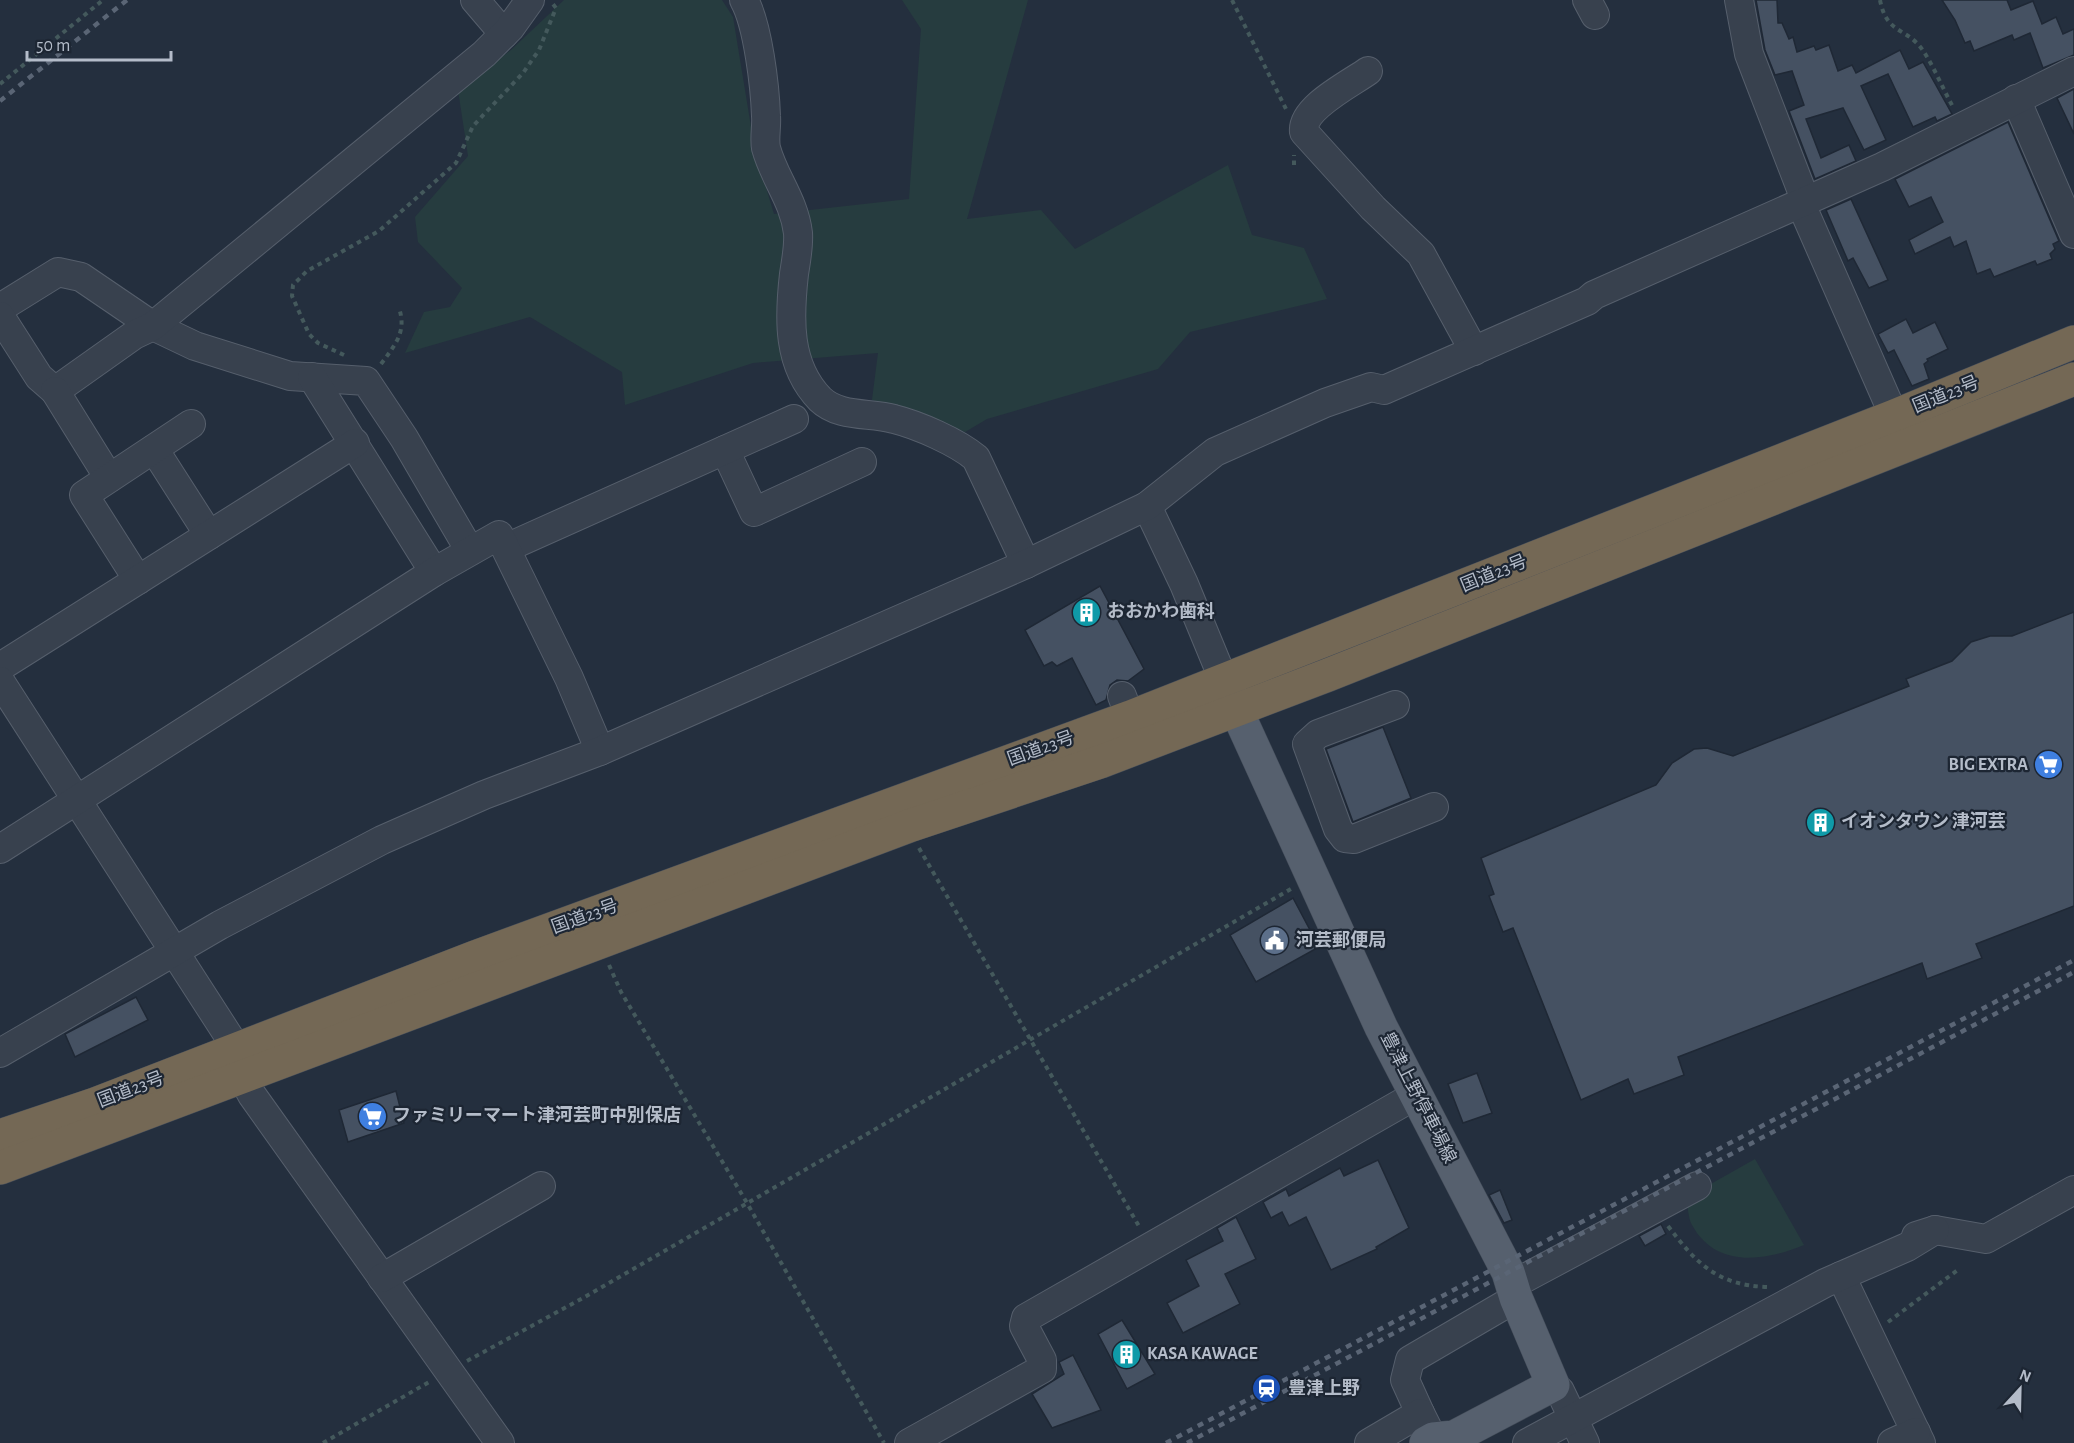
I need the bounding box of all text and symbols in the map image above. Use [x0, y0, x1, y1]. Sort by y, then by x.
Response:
scale bar [27, 24, 171, 62]
text: 50 m [36, 37, 70, 55]
street label: 国道23号 [1910, 372, 1982, 416]
street label: 国道23号 [1458, 551, 1530, 595]
building icon: おおかわ歯科 [1070, 596, 1102, 628]
place label: おおかわ歯科 [1107, 601, 1215, 621]
street label: 国道23号 [1005, 727, 1077, 769]
supermarket icon: BIG EXTRA [2033, 749, 2065, 781]
place label: BIG EXTRA [1949, 756, 2028, 774]
building icon: イオンタウン 津河芸 [1804, 806, 1836, 838]
place label: イオンタウン 津河芸 [1841, 811, 2006, 831]
street label: 国道23号 [549, 895, 621, 937]
public building icon: 河芸郵便局 [1259, 925, 1291, 957]
place label: 河芸郵便局 [1296, 930, 1386, 950]
street label: 豊津上野停車場線 [1377, 1029, 1460, 1166]
street label: 国道23号 [95, 1067, 167, 1111]
supermarket icon: ファミリーマート津河芸町中別保店 [356, 1100, 388, 1132]
place label: ファミリーマート津河芸町中別保店 [393, 1105, 681, 1125]
building icon: KASA KAWAGE [1110, 1338, 1142, 1370]
place label: KASA KAWAGE [1147, 1345, 1258, 1363]
north arrow [1990, 1359, 2050, 1419]
text: N [2017, 1367, 2033, 1386]
station icon: 豊津上野 [1251, 1373, 1283, 1405]
place label: 豊津上野 [1288, 1378, 1360, 1398]

